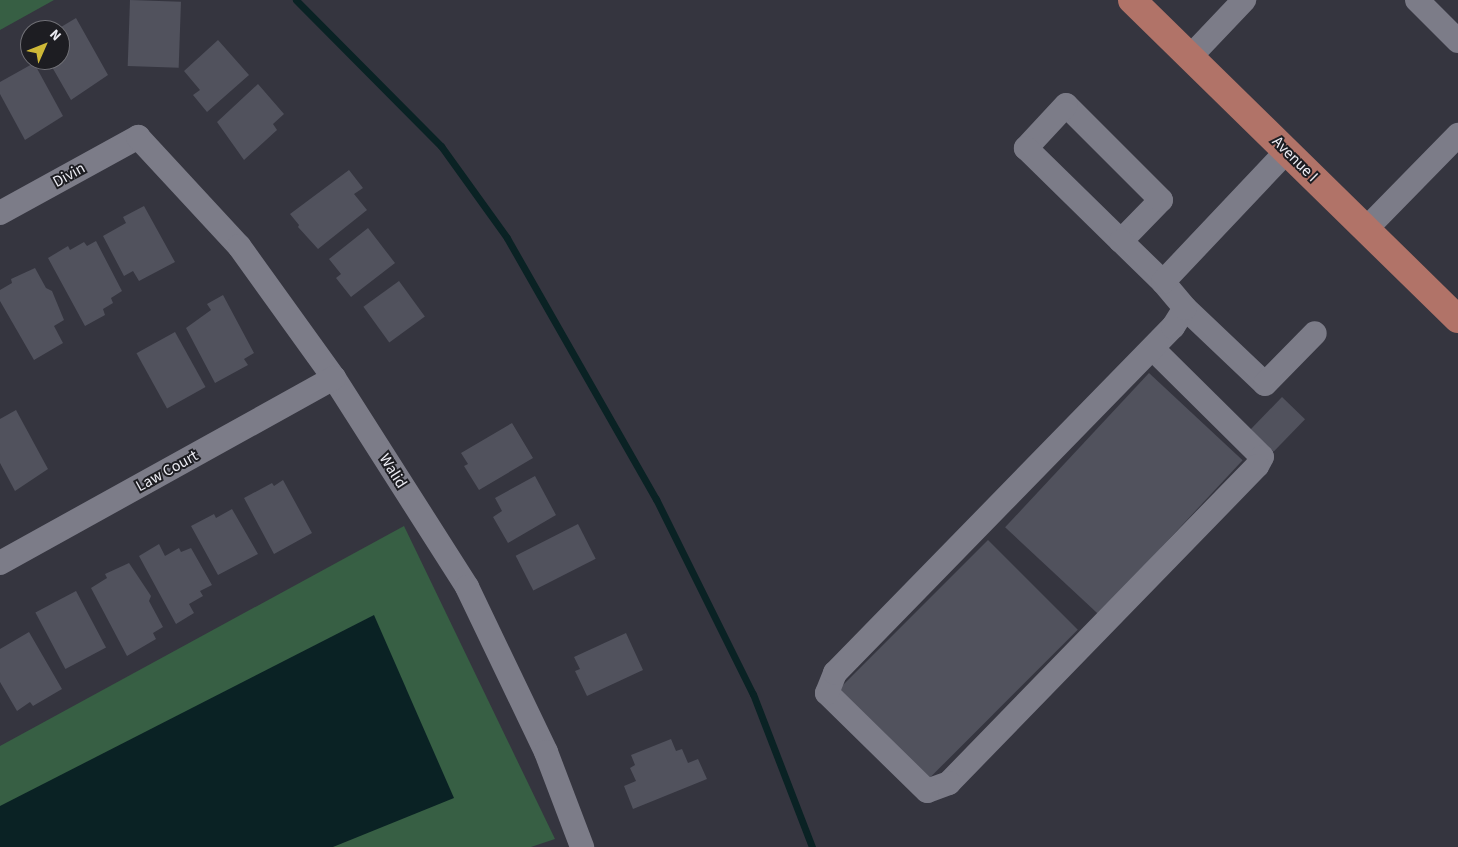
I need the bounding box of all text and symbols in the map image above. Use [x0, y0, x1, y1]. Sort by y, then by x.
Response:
north arrow [20, 20, 70, 70]
text: N [45, 25, 65, 46]
street label: Avenue I [1268, 132, 1322, 186]
street label: Divin [50, 158, 88, 192]
street label: Law Court [133, 446, 201, 496]
street label: Walid [375, 450, 411, 492]

